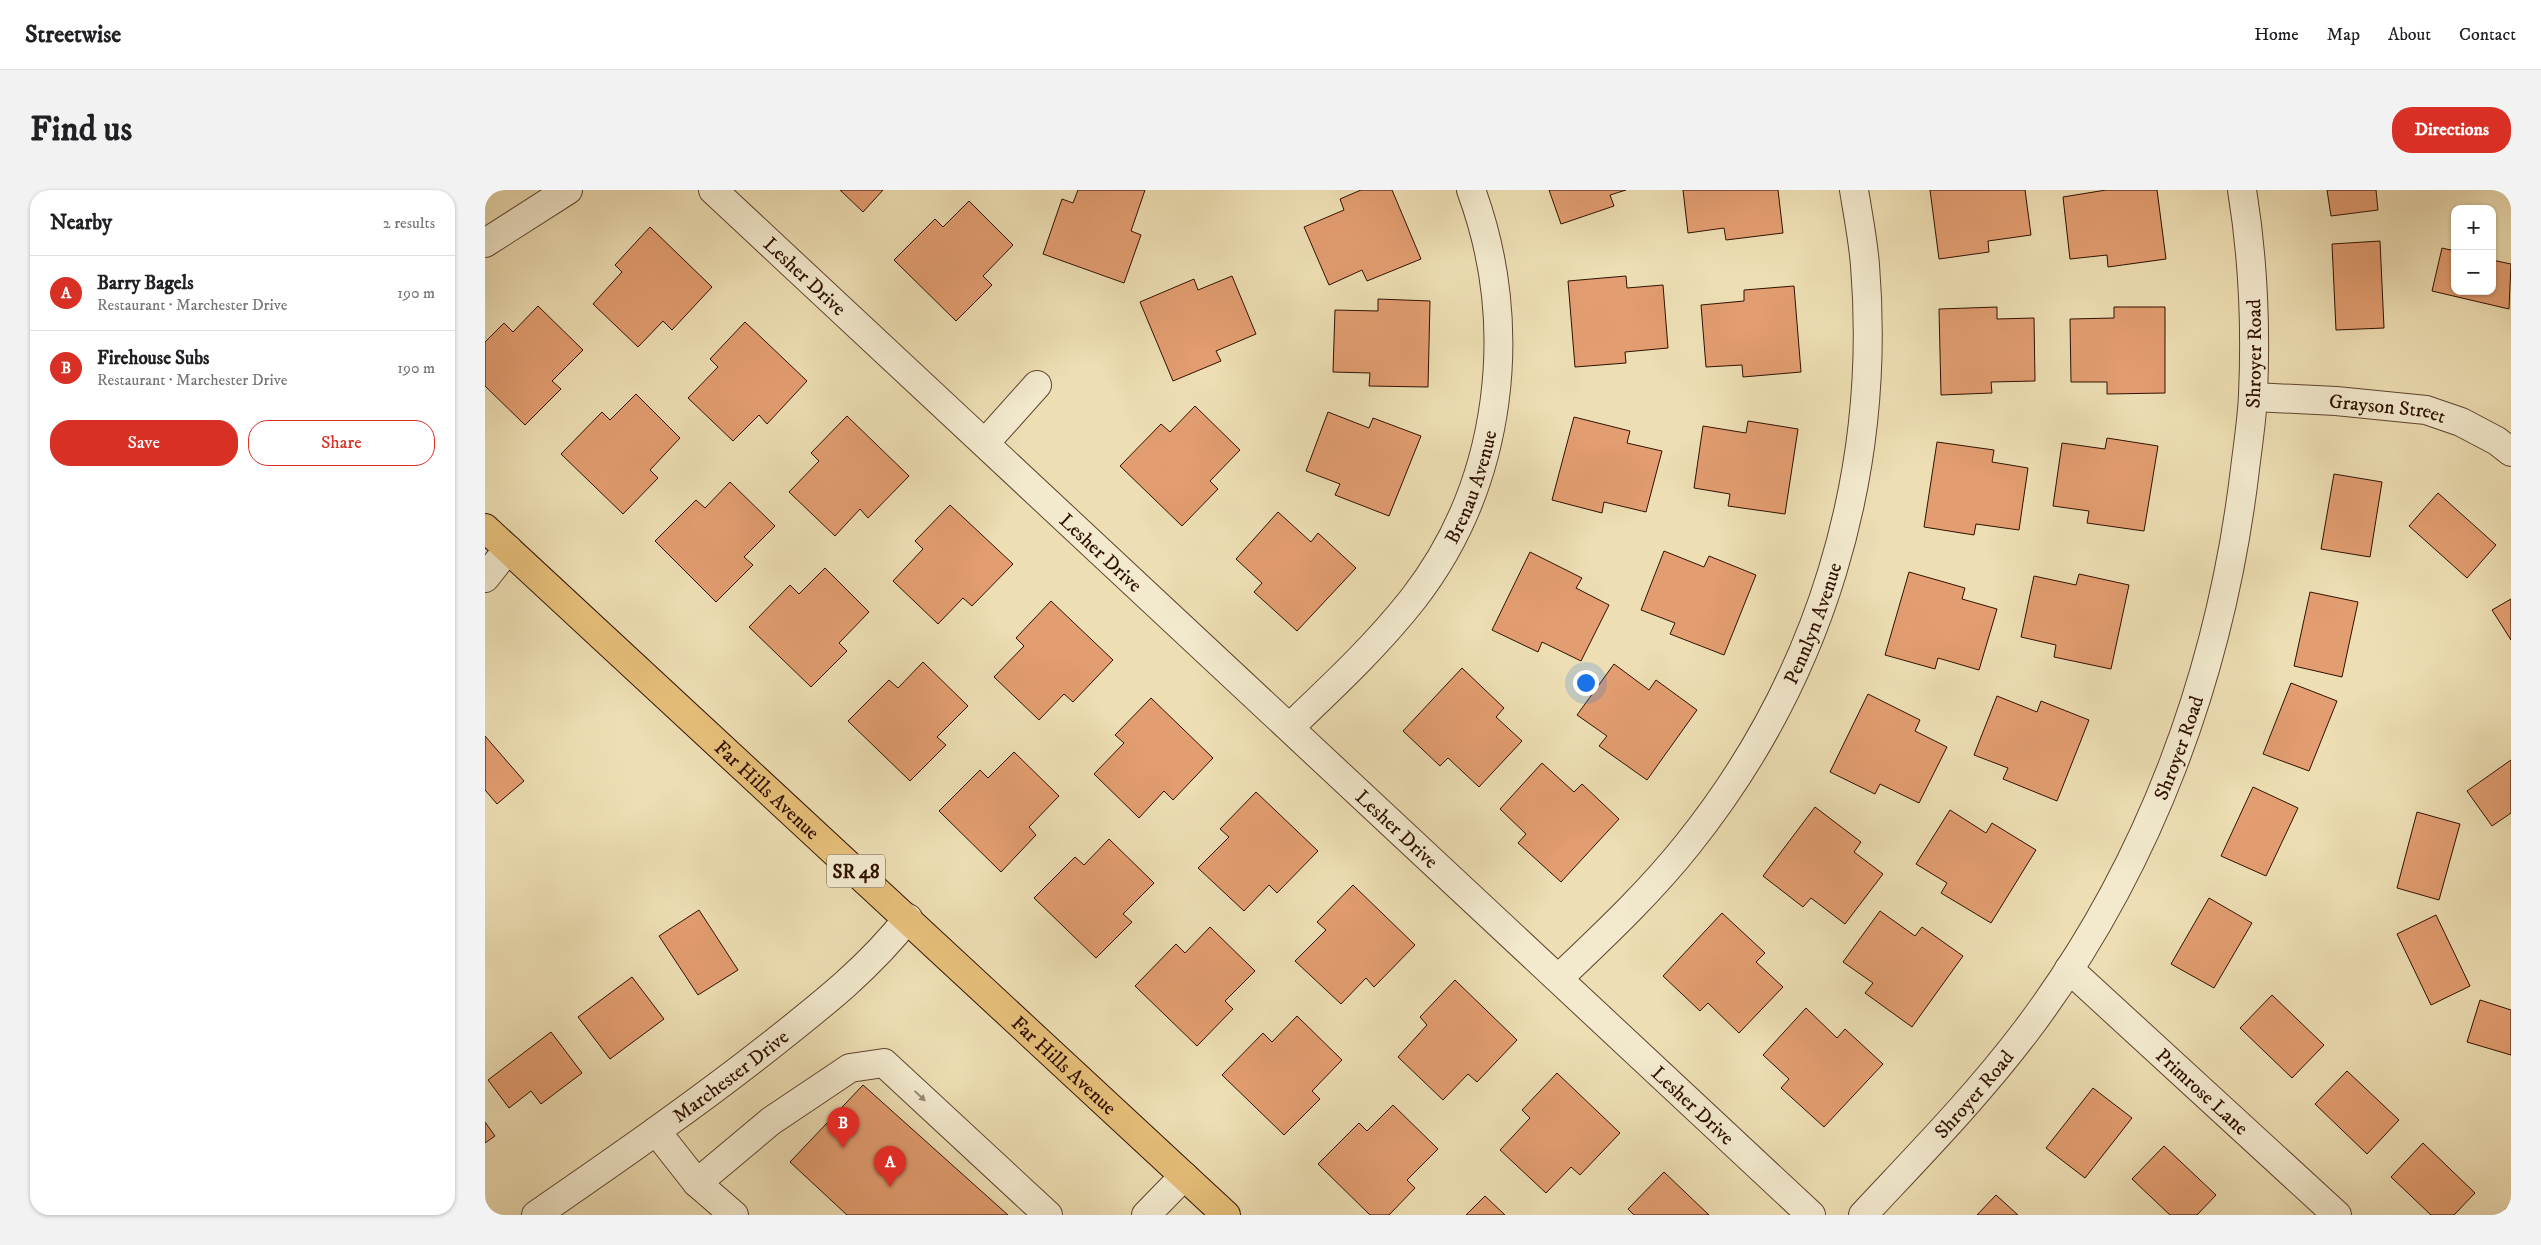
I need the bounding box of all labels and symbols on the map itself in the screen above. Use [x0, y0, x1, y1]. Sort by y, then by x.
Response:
street label: Lesher Drive [757, 232, 851, 322]
street label: Shroyer Road [2241, 299, 2268, 409]
street label: Grayson Street [2328, 390, 2449, 430]
street label: Brenau Avenue [1440, 428, 1503, 548]
street label: Lesher Drive [1053, 509, 1147, 598]
street label: Pennlyn Avenue [1779, 560, 1848, 689]
your location [1573, 670, 1599, 696]
street label: Shroyer Road [2149, 693, 2210, 804]
street label: Far Hills Avenue [708, 736, 824, 846]
street label: Lesher Drive [1349, 785, 1443, 875]
road number: SR 48 [827, 854, 885, 888]
street label: Far Hills Avenue [1005, 1011, 1121, 1121]
street label: Marchester Drive [668, 1025, 794, 1129]
street label: Primrose Lane [2150, 1044, 2253, 1141]
street label: Shroyer Road [1930, 1046, 2020, 1145]
street label: Lesher Drive [1646, 1061, 1739, 1151]
one-way arrow [913, 1090, 925, 1102]
pin: B [827, 1107, 859, 1148]
pin: A [874, 1146, 906, 1187]

